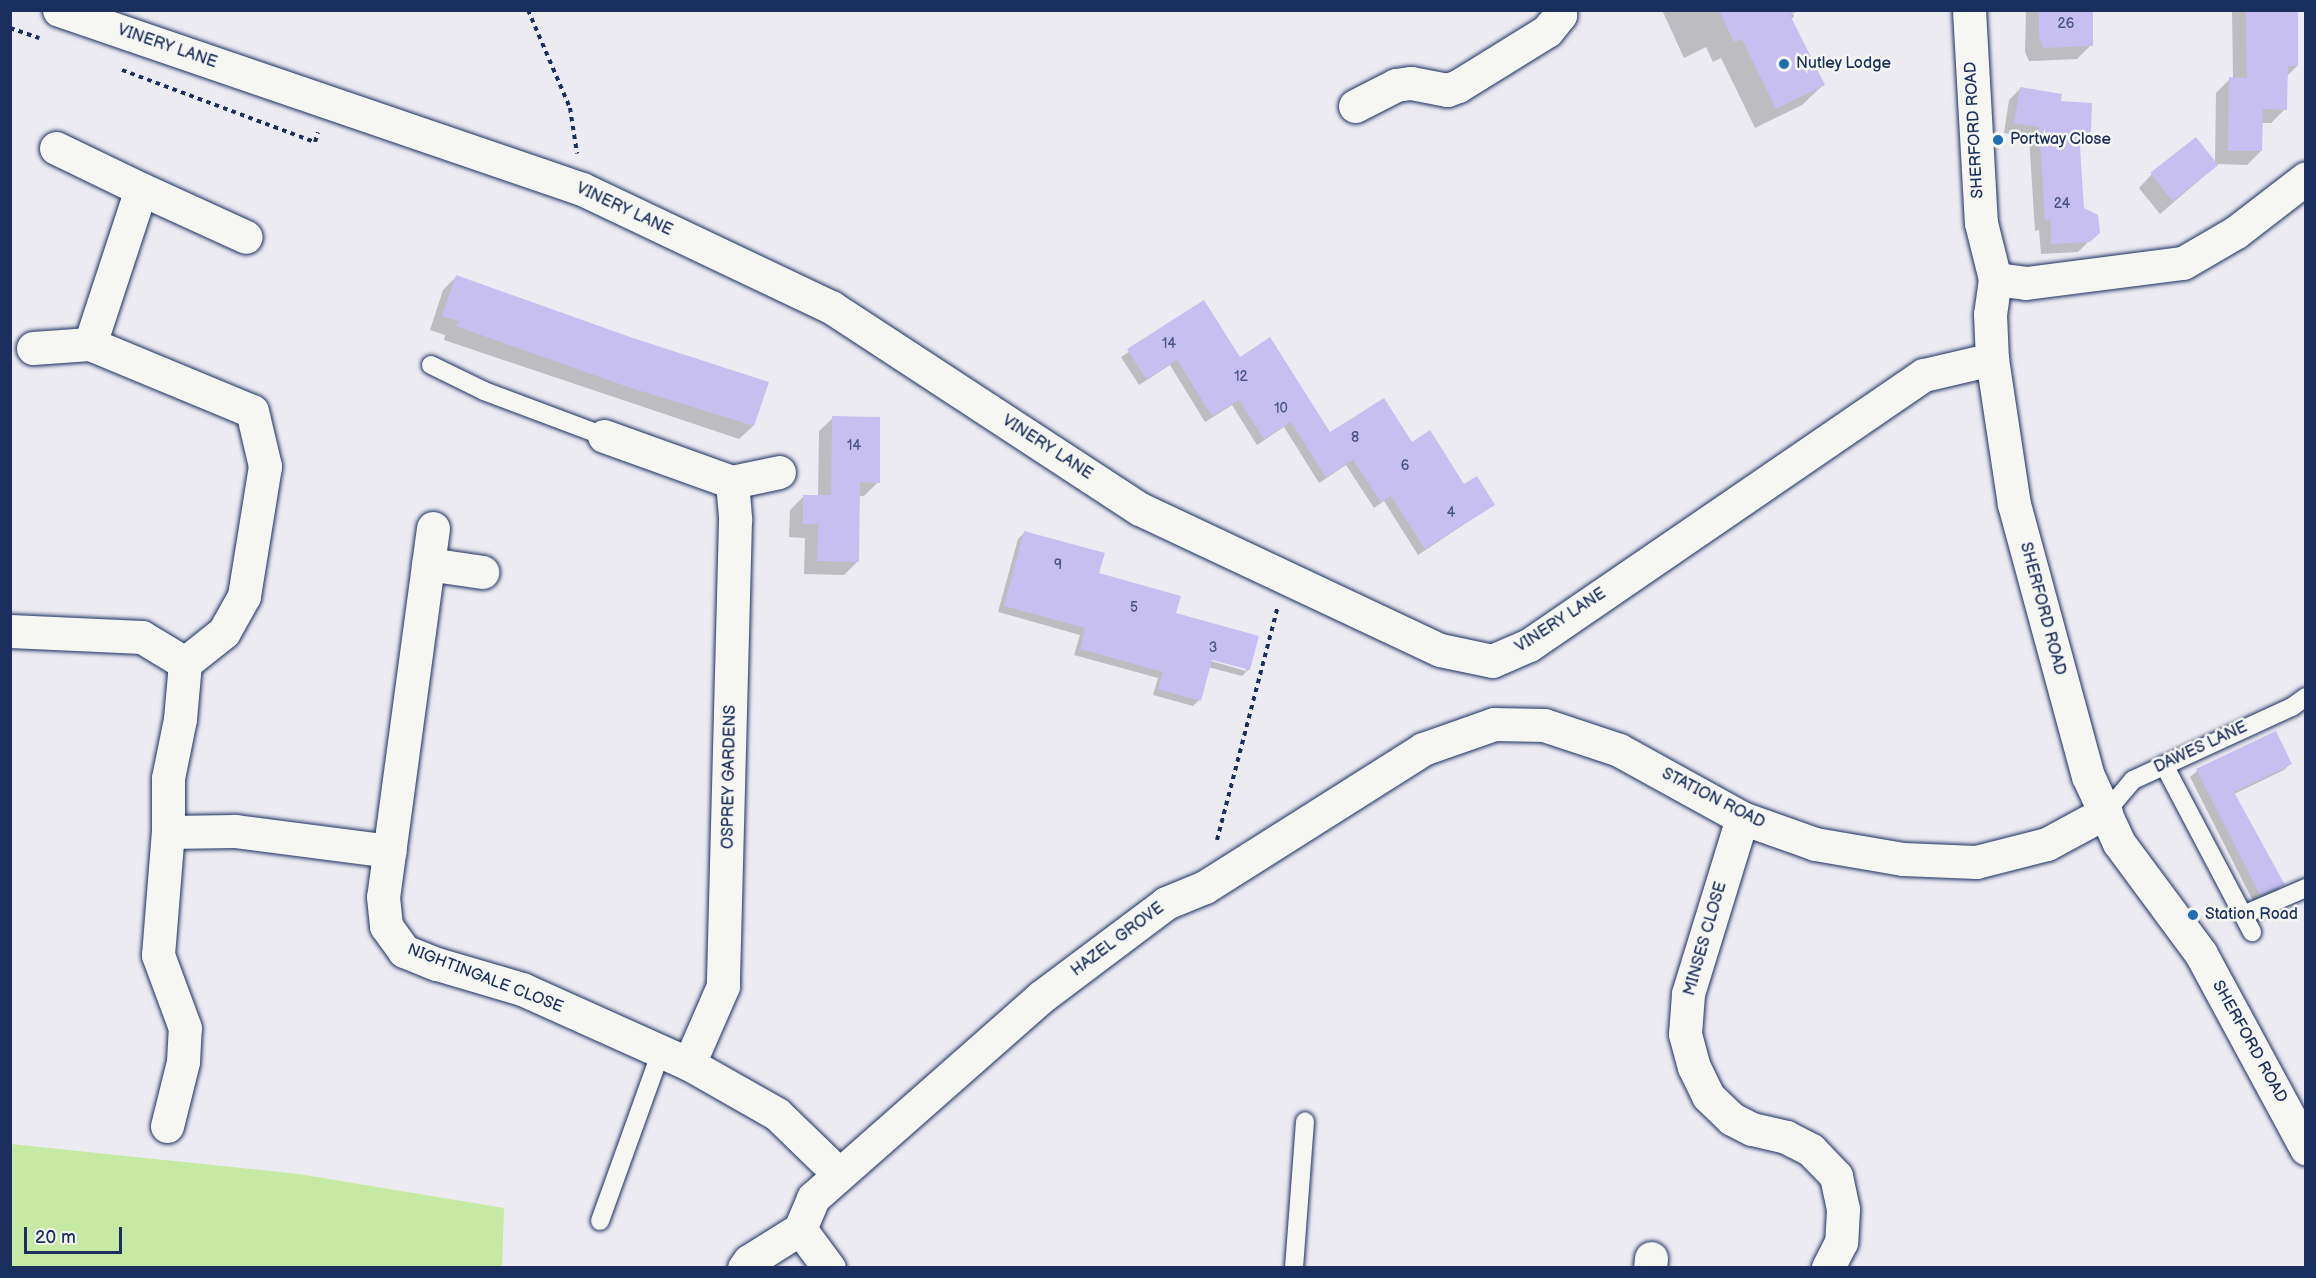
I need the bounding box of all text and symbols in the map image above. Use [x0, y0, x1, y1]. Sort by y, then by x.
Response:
house number: 26 [2058, 16, 2074, 32]
street label: VINERY LANE [115, 21, 219, 73]
place label: Nutley Lodge [1796, 54, 1892, 74]
marker: Nutley Lodge [1777, 57, 1791, 71]
street label: SHERFORD ROAD [1962, 61, 1988, 199]
place label: Portway Close [2010, 130, 2112, 150]
marker: Portway Close [1991, 133, 2005, 147]
street label: VINERY LANE [573, 179, 675, 241]
house number: 24 [2054, 196, 2070, 212]
house number: 14 [1162, 336, 1176, 352]
house number: 12 [1234, 369, 1248, 385]
house number: 10 [1274, 401, 1288, 417]
street label: VINERY LANE [998, 412, 1096, 484]
house number: 8 [1351, 430, 1359, 446]
house number: 14 [847, 438, 861, 454]
house number: 6 [1401, 458, 1409, 474]
house number: 4 [1447, 505, 1455, 521]
street label: SHERFORD ROAD [2015, 540, 2069, 678]
house number: 9 [1054, 557, 1062, 573]
street label: VINERY LANE [1512, 585, 1610, 657]
house number: 5 [1130, 600, 1138, 616]
house number: 3 [1209, 640, 1217, 656]
street label: OSPREY GARDENS [719, 705, 741, 849]
street label: DAWES LANE [2151, 718, 2251, 778]
street label: STATION ROAD [1658, 765, 1768, 833]
street label: MINSES CLOSE [1681, 880, 1731, 998]
street label: HAZEL GROVE [1068, 899, 1168, 981]
place label: Station Road [2205, 905, 2298, 925]
marker: Station Road [2186, 908, 2200, 922]
street label: NIGHTINGALE CLOSE [404, 940, 566, 1018]
street label: SHERFORD ROAD [2207, 977, 2291, 1107]
scale bar [27, 1215, 124, 1253]
text: 20 m [35, 1227, 76, 1248]

